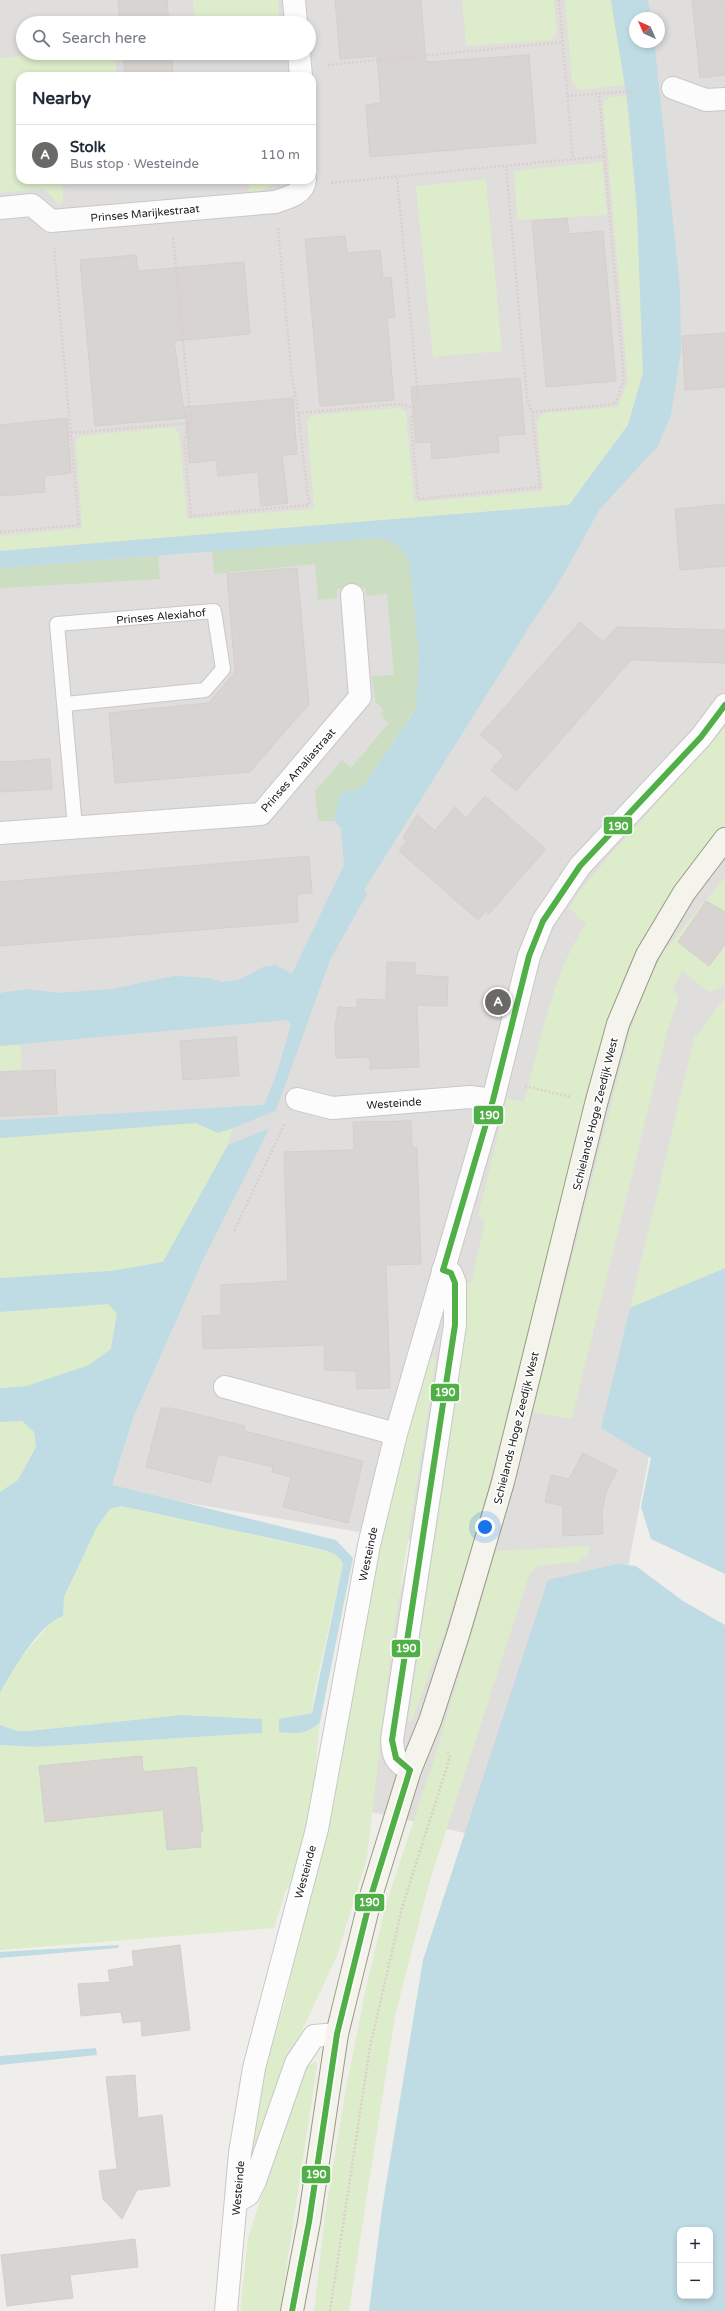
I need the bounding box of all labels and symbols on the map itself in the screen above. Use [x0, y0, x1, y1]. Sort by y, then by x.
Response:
north arrow [629, 12, 665, 48]
street label: Prinses Marijkestraat [90, 202, 200, 225]
street label: Prinses Alexiahof [116, 606, 207, 627]
street label: Prinses Amaliastraat [258, 726, 338, 815]
line badge: 190 [603, 816, 633, 835]
text: 190 [608, 820, 628, 833]
pin: A [485, 987, 511, 1017]
street label: Schielands Hoge Zeedijk West [570, 1036, 621, 1192]
street label: Westeinde [366, 1095, 422, 1112]
line badge: 190 [473, 1105, 504, 1125]
text: 190 [479, 1109, 499, 1122]
street label: Schielands Hoge Zeedijk West [491, 1350, 542, 1506]
line badge: 190 [430, 1383, 460, 1402]
text: 190 [435, 1386, 455, 1399]
your location [475, 1517, 495, 1537]
street label: Westeinde [356, 1526, 381, 1582]
line badge: 190 [391, 1639, 421, 1658]
text: 190 [396, 1642, 416, 1655]
street label: Westeinde [292, 1844, 319, 1900]
line badge: 190 [354, 1893, 385, 1912]
text: 190 [359, 1896, 379, 1909]
street label: Westeinde [230, 2160, 247, 2216]
line badge: 190 [301, 2165, 331, 2184]
text: 190 [306, 2168, 326, 2181]

